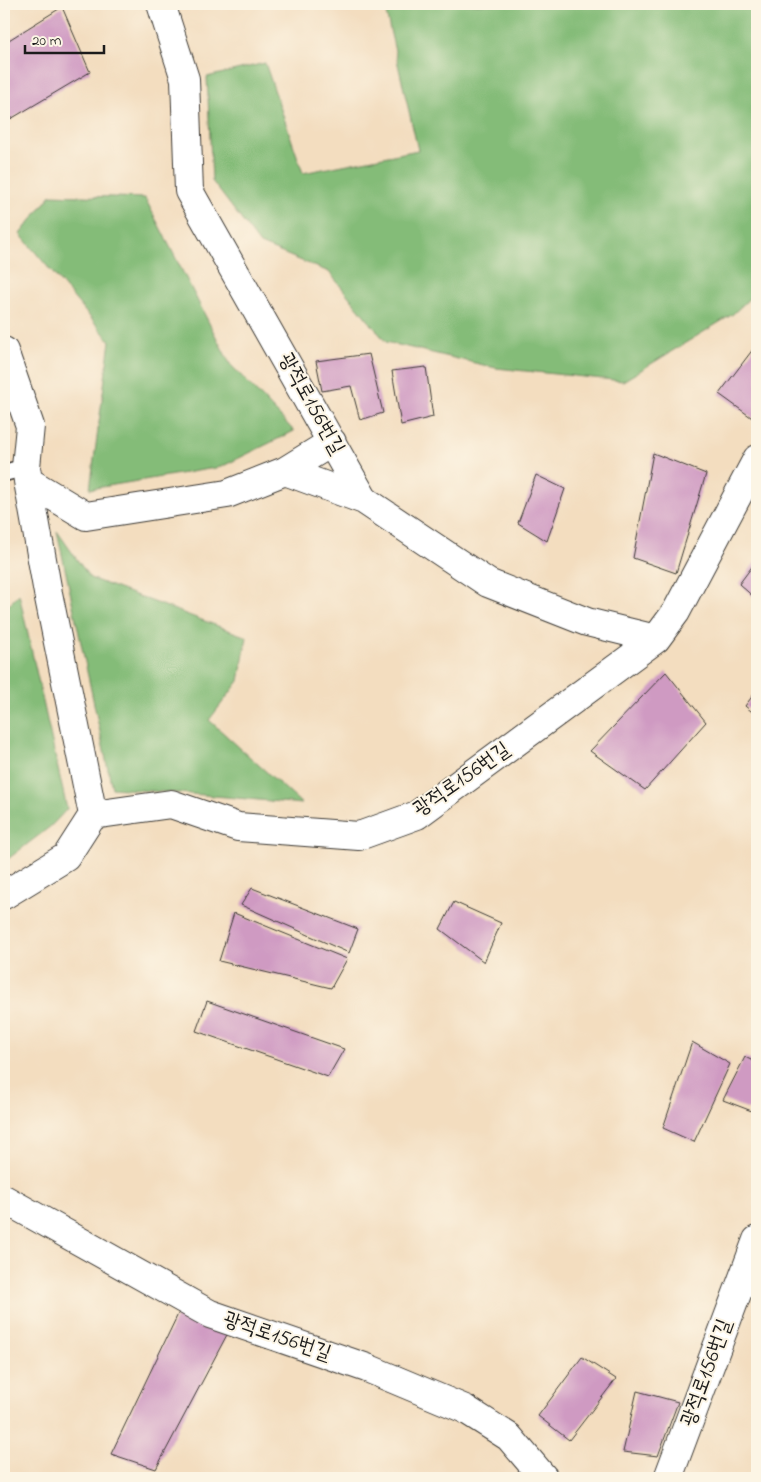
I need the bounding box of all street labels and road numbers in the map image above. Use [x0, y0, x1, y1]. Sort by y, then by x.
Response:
street label: 광적로156번길 [271, 348, 351, 461]
street label: 광적로156번길 [407, 735, 517, 825]
street label: 광적로156번길 [219, 1305, 335, 1370]
street label: 광적로156번길 [674, 1315, 740, 1431]

